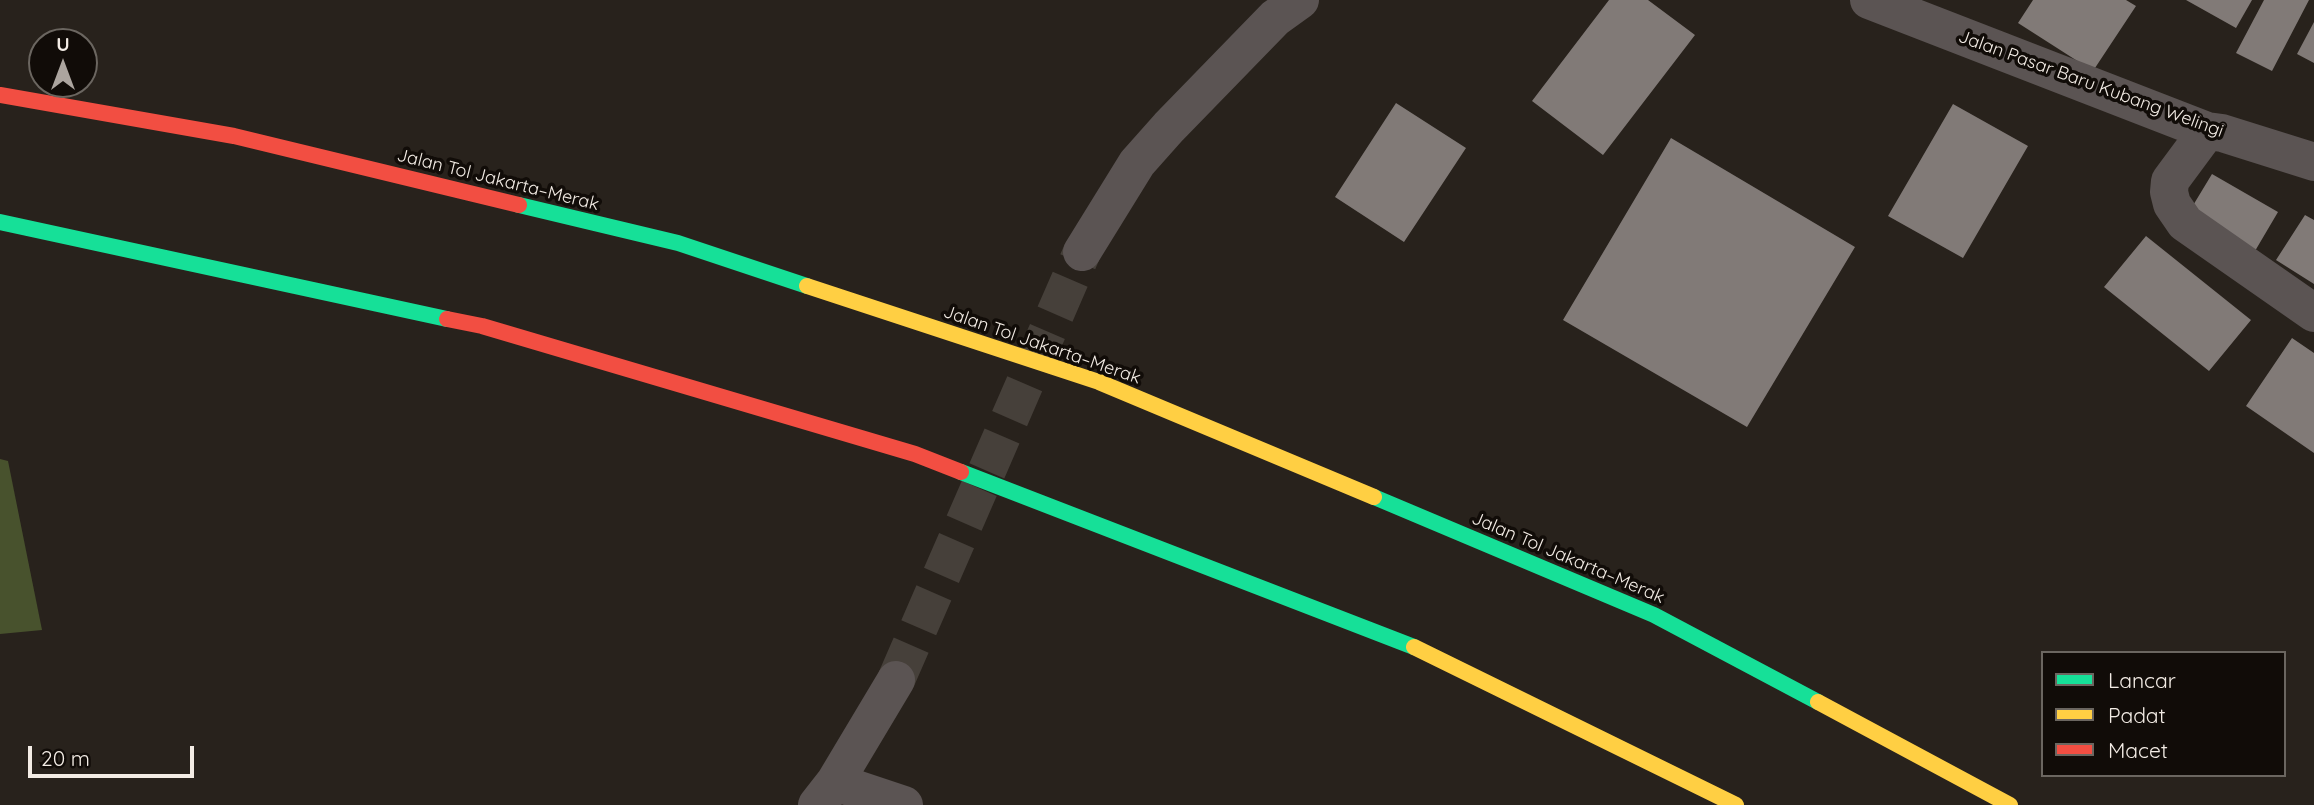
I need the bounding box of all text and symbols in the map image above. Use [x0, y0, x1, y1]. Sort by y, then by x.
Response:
street label: Jalan Pasar Baru Kubang Welingi [1956, 26, 2226, 142]
north arrow [28, 28, 98, 98]
text: U [56, 32, 70, 56]
street label: Jalan Tol Jakarta–Merak [395, 144, 601, 216]
street label: Jalan Tol Jakarta–Merak [940, 301, 1144, 389]
street label: Jalan Tol Jakarta–Merak [1468, 508, 1668, 608]
legend [2041, 651, 2286, 777]
text: Lancar [2108, 667, 2176, 693]
text: Padat [2108, 702, 2166, 728]
scale bar [32, 732, 198, 776]
text: Macet [2108, 737, 2168, 763]
text: 20 m [41, 745, 90, 771]

